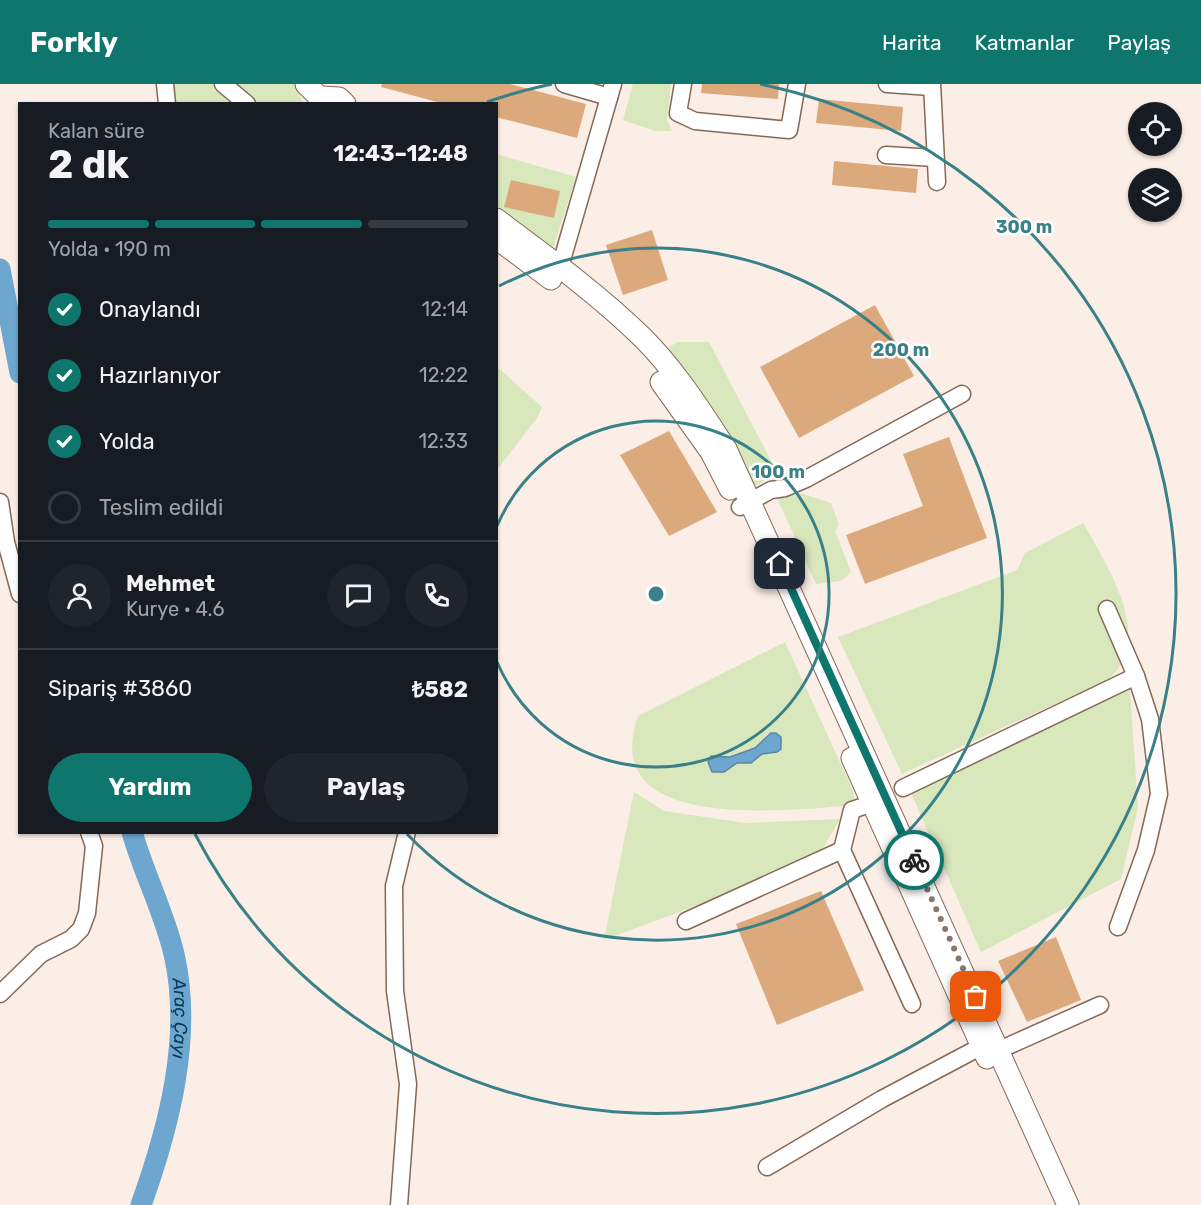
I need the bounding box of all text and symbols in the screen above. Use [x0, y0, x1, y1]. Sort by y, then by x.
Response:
text: Forkly [30, 26, 118, 59]
text: Harita [882, 30, 942, 55]
text: Katmanlar [975, 30, 1074, 55]
text: Paylaş [1107, 30, 1171, 55]
map controls [1128, 102, 1182, 222]
button: locate [1128, 102, 1182, 156]
text: Kalan süre [48, 119, 145, 143]
text: 12:43–12:48 [333, 140, 468, 167]
text: 2 dk [48, 142, 129, 188]
button: layers [1128, 168, 1182, 222]
text: 300 m [996, 216, 1052, 238]
text: Yolda · 190 m [48, 237, 171, 261]
icon: check [48, 293, 81, 326]
text: Onaylandı [99, 296, 201, 323]
text: 12:14 [422, 297, 468, 321]
text: 200 m [873, 339, 929, 361]
icon: check [48, 359, 81, 392]
text: Hazırlanıyor [99, 362, 221, 389]
text: 12:22 [419, 363, 468, 387]
icon: check [48, 425, 81, 458]
text: Yolda [99, 428, 155, 455]
text: 12:33 [419, 429, 468, 453]
text: 100 m [751, 461, 805, 483]
text: Teslim edildi [99, 494, 223, 521]
pin [754, 538, 805, 589]
icon: home [763, 547, 796, 580]
button: person [48, 564, 111, 627]
button: chat [327, 564, 390, 627]
button: phone [405, 564, 468, 627]
text: Mehmet [126, 570, 215, 597]
centre of rings [646, 584, 666, 604]
text: Kurye · 4.6 [126, 597, 224, 621]
text: Sipariş #3860 [48, 675, 192, 702]
text: ₺582 [412, 676, 468, 703]
button: Yardım [48, 753, 252, 822]
button: Paylaş [264, 753, 468, 822]
courier [884, 830, 944, 890]
icon: bike [898, 844, 931, 877]
pin [950, 971, 1001, 1022]
water label: Araç Çayı [167, 976, 192, 1060]
icon: bag [959, 980, 992, 1013]

